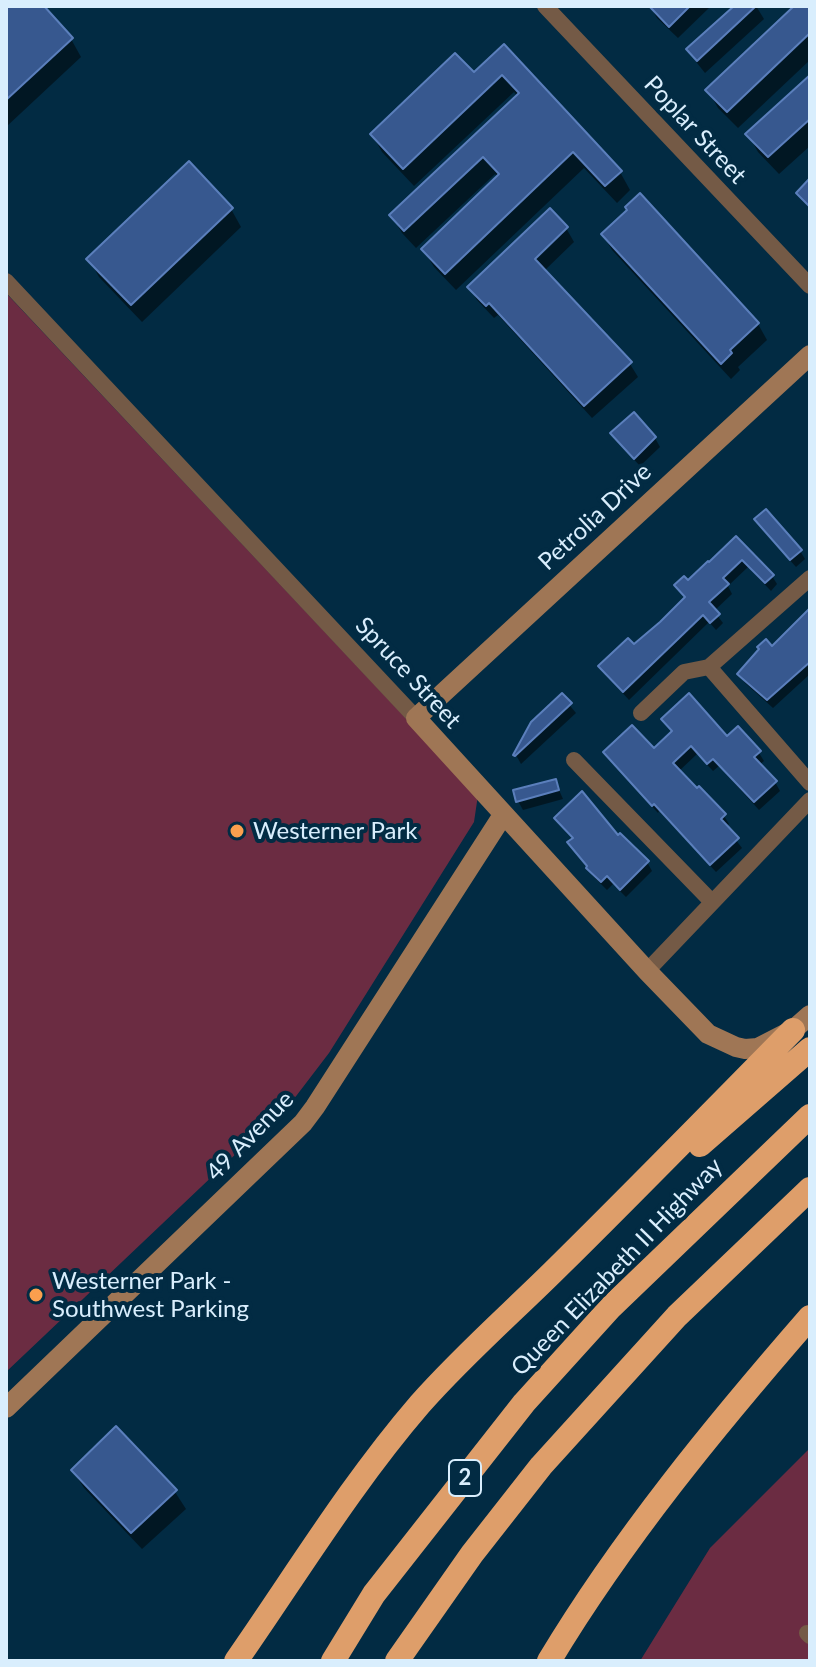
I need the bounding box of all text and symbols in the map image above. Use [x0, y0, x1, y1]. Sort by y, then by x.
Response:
street label: Poplar Street [638, 70, 752, 190]
street label: Petrolia Drive [533, 458, 657, 576]
street label: Spruce Street [349, 611, 467, 735]
place label: Westerner Park [253, 817, 417, 845]
marker: Westerner Park [228, 822, 246, 840]
street label: 49 Avenue [200, 1085, 300, 1187]
street label: Queen Elizabeth II Highway [505, 1152, 729, 1382]
place label: Westerner Park - Southwest Parking [52, 1267, 249, 1323]
marker: Westerner Park - Southwest Parking [27, 1286, 45, 1304]
road number: 2 [449, 1460, 481, 1496]

